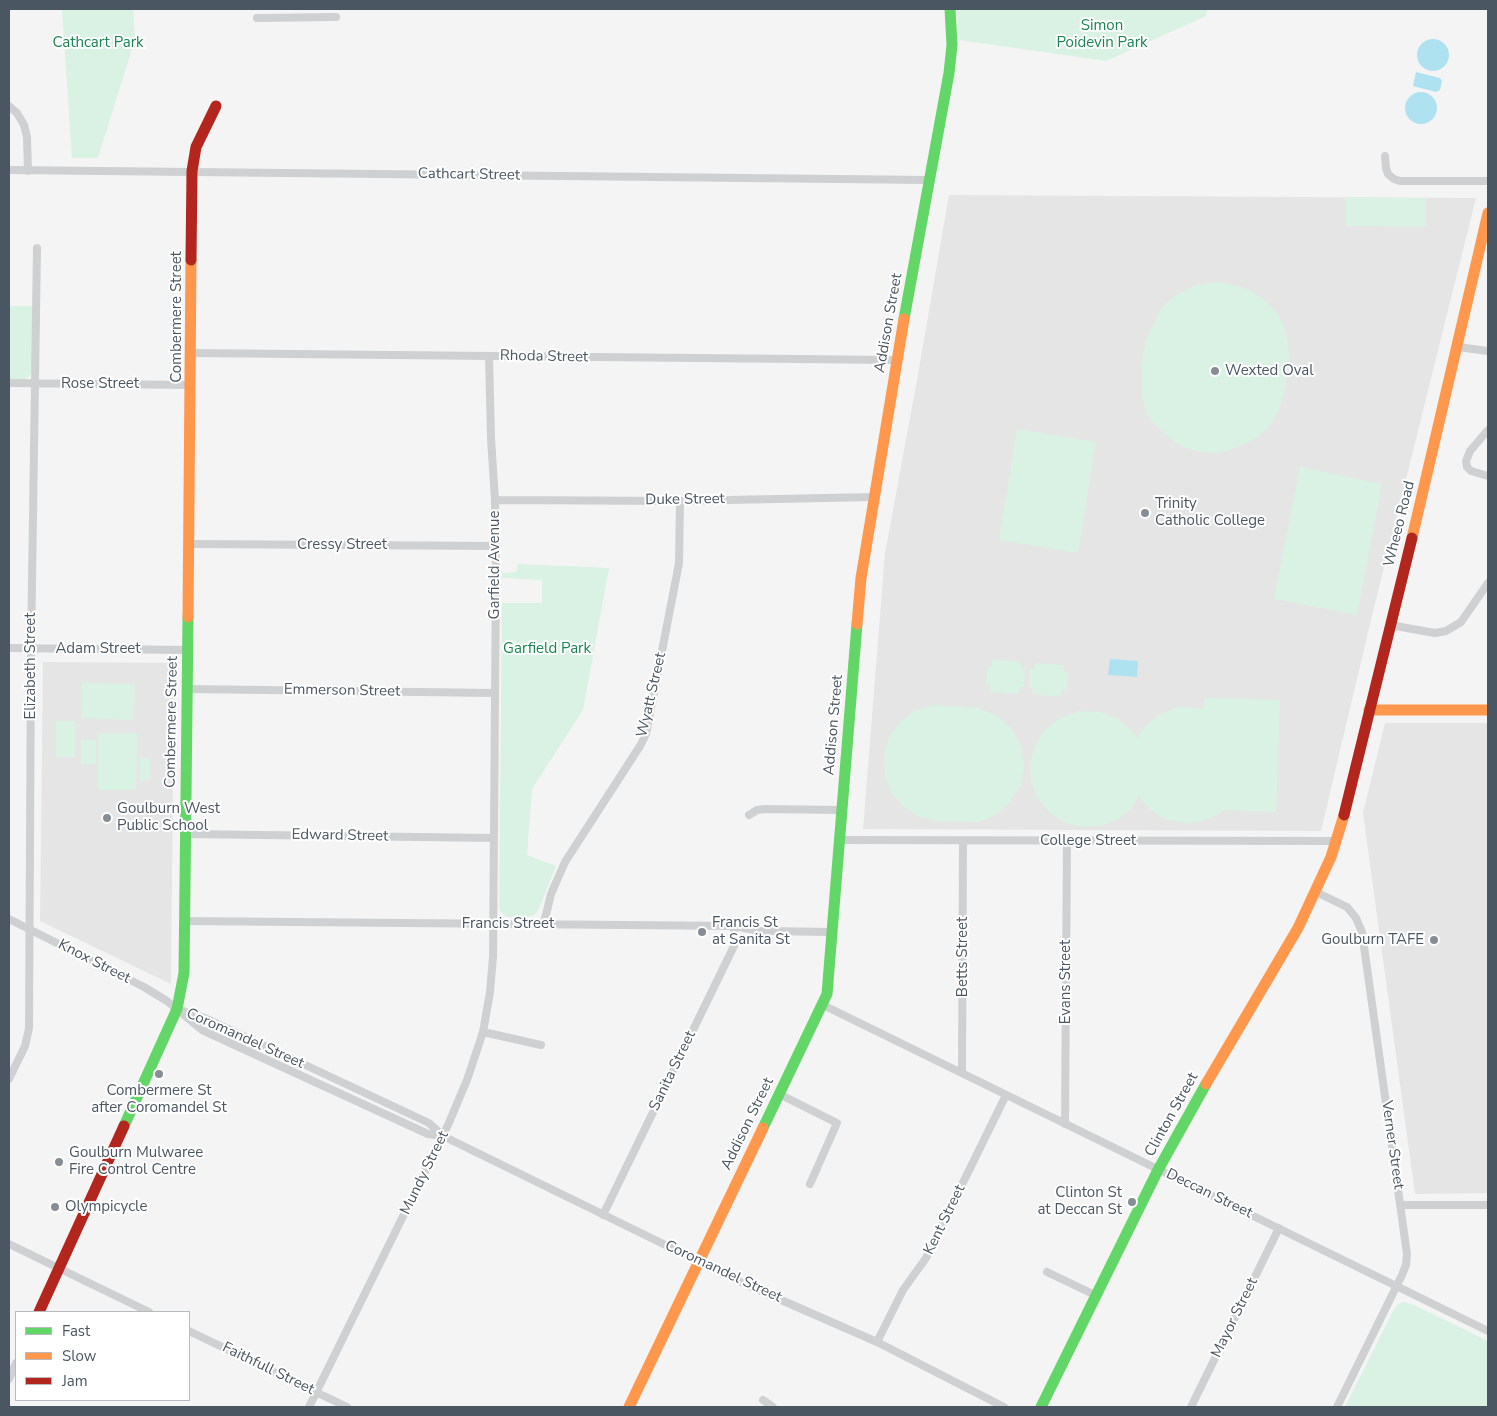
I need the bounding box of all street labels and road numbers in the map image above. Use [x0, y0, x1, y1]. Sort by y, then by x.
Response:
street label: Cathcart Street [418, 165, 520, 185]
street label: Combermere Street [168, 251, 186, 383]
street label: Addison Street [871, 272, 907, 374]
street label: Rhoda Street [500, 347, 588, 367]
street label: Rose Street [61, 375, 139, 393]
street label: Wheeo Road [1381, 479, 1419, 569]
street label: Duke Street [645, 490, 725, 510]
street label: Garfield Avenue [486, 511, 504, 619]
street label: Cressy Street [297, 536, 387, 554]
street label: Elizabeth Street [22, 613, 40, 719]
street label: Adam Street [55, 640, 141, 658]
street label: Wyatt Street [633, 651, 671, 739]
street label: Combermere Street [162, 656, 182, 788]
street label: Addison Street [821, 674, 847, 776]
street label: Emmerson Street [284, 681, 400, 701]
street label: Edward Street [292, 826, 388, 846]
street label: College Street [1040, 832, 1136, 850]
street label: Francis Street [462, 915, 554, 933]
street label: Betts Street [954, 917, 972, 997]
street label: Knox Street [55, 936, 133, 988]
street label: Evans Street [1057, 940, 1075, 1024]
street label: Coromandel Street [183, 1005, 307, 1073]
street label: Sanita Street [646, 1028, 700, 1114]
street label: Clinton Street [1141, 1070, 1203, 1160]
street label: Addison Street [718, 1075, 778, 1173]
street label: Verner Street [1377, 1099, 1407, 1191]
street label: Mundy Street [397, 1128, 453, 1218]
street label: Deccan Street [1163, 1165, 1255, 1223]
street label: Kent Street [920, 1182, 970, 1258]
street label: Coromandel Street [662, 1237, 784, 1307]
street label: Mayor Street [1208, 1275, 1262, 1361]
street label: Faithfull Street [219, 1339, 317, 1399]

